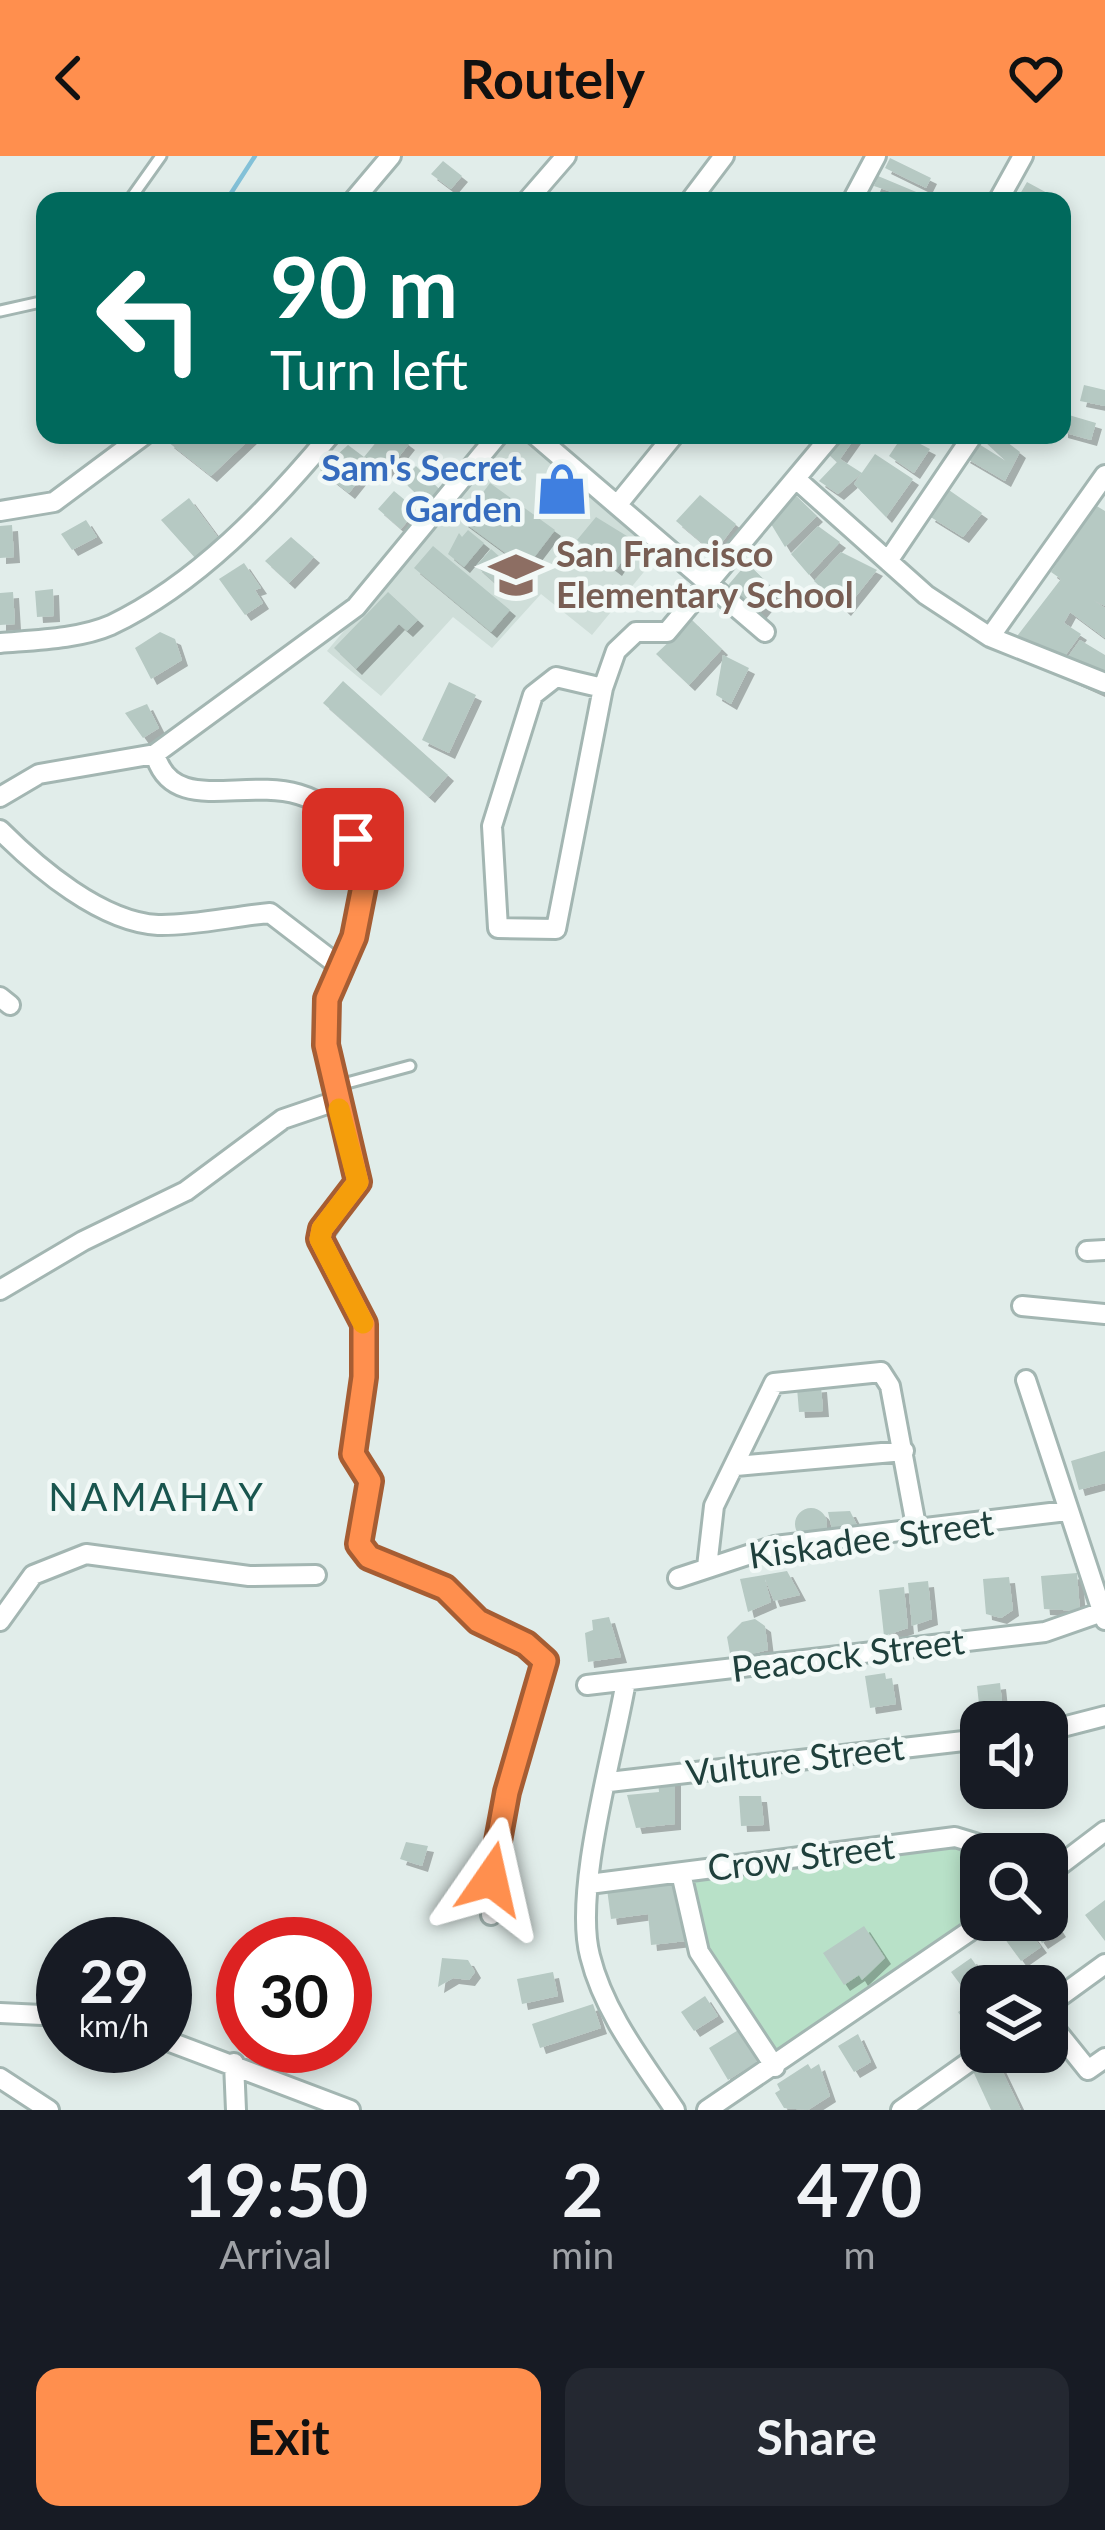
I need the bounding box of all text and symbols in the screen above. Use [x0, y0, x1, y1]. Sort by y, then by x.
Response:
icon: back [36, 45, 102, 111]
icon: heart [1003, 45, 1069, 111]
text: Routely [460, 46, 645, 111]
text: 90 m [270, 235, 458, 336]
icon: left [72, 240, 228, 396]
text: Turn left [270, 337, 468, 402]
place label: Sam's Secret Garden [321, 445, 523, 530]
shop icon: Sam's Secret Garden [533, 460, 591, 518]
place label: San Francisco Elementary School [556, 531, 854, 616]
school or university icon: San Francisco Elementary School [487, 546, 545, 604]
pin [302, 788, 404, 890]
icon: arrive [320, 806, 386, 872]
district label: NAMAHAY [48, 1473, 266, 1519]
street label: Kiskadee Street [746, 1499, 996, 1577]
street label: Peacock Street [729, 1618, 967, 1690]
map controls [960, 1701, 1068, 2073]
button: sound [960, 1701, 1068, 1809]
street label: Vulture Street [683, 1724, 907, 1794]
position arrow [428, 1816, 554, 1942]
street label: Crow Street [705, 1823, 897, 1889]
button: search [960, 1833, 1068, 1941]
speed limit sign: 30 [216, 1917, 372, 2073]
text: 29 [79, 1944, 149, 2016]
button: layers [960, 1965, 1068, 2073]
text: km/h [79, 2007, 149, 2043]
text: 19:50 [183, 2146, 368, 2232]
text: 2 [562, 2146, 604, 2232]
text: 470 [797, 2146, 922, 2232]
text: Arrival [219, 2231, 332, 2277]
text: min [551, 2231, 614, 2277]
text: m [844, 2231, 876, 2277]
button: Exit [36, 2368, 541, 2506]
button: Share [565, 2368, 1069, 2506]

